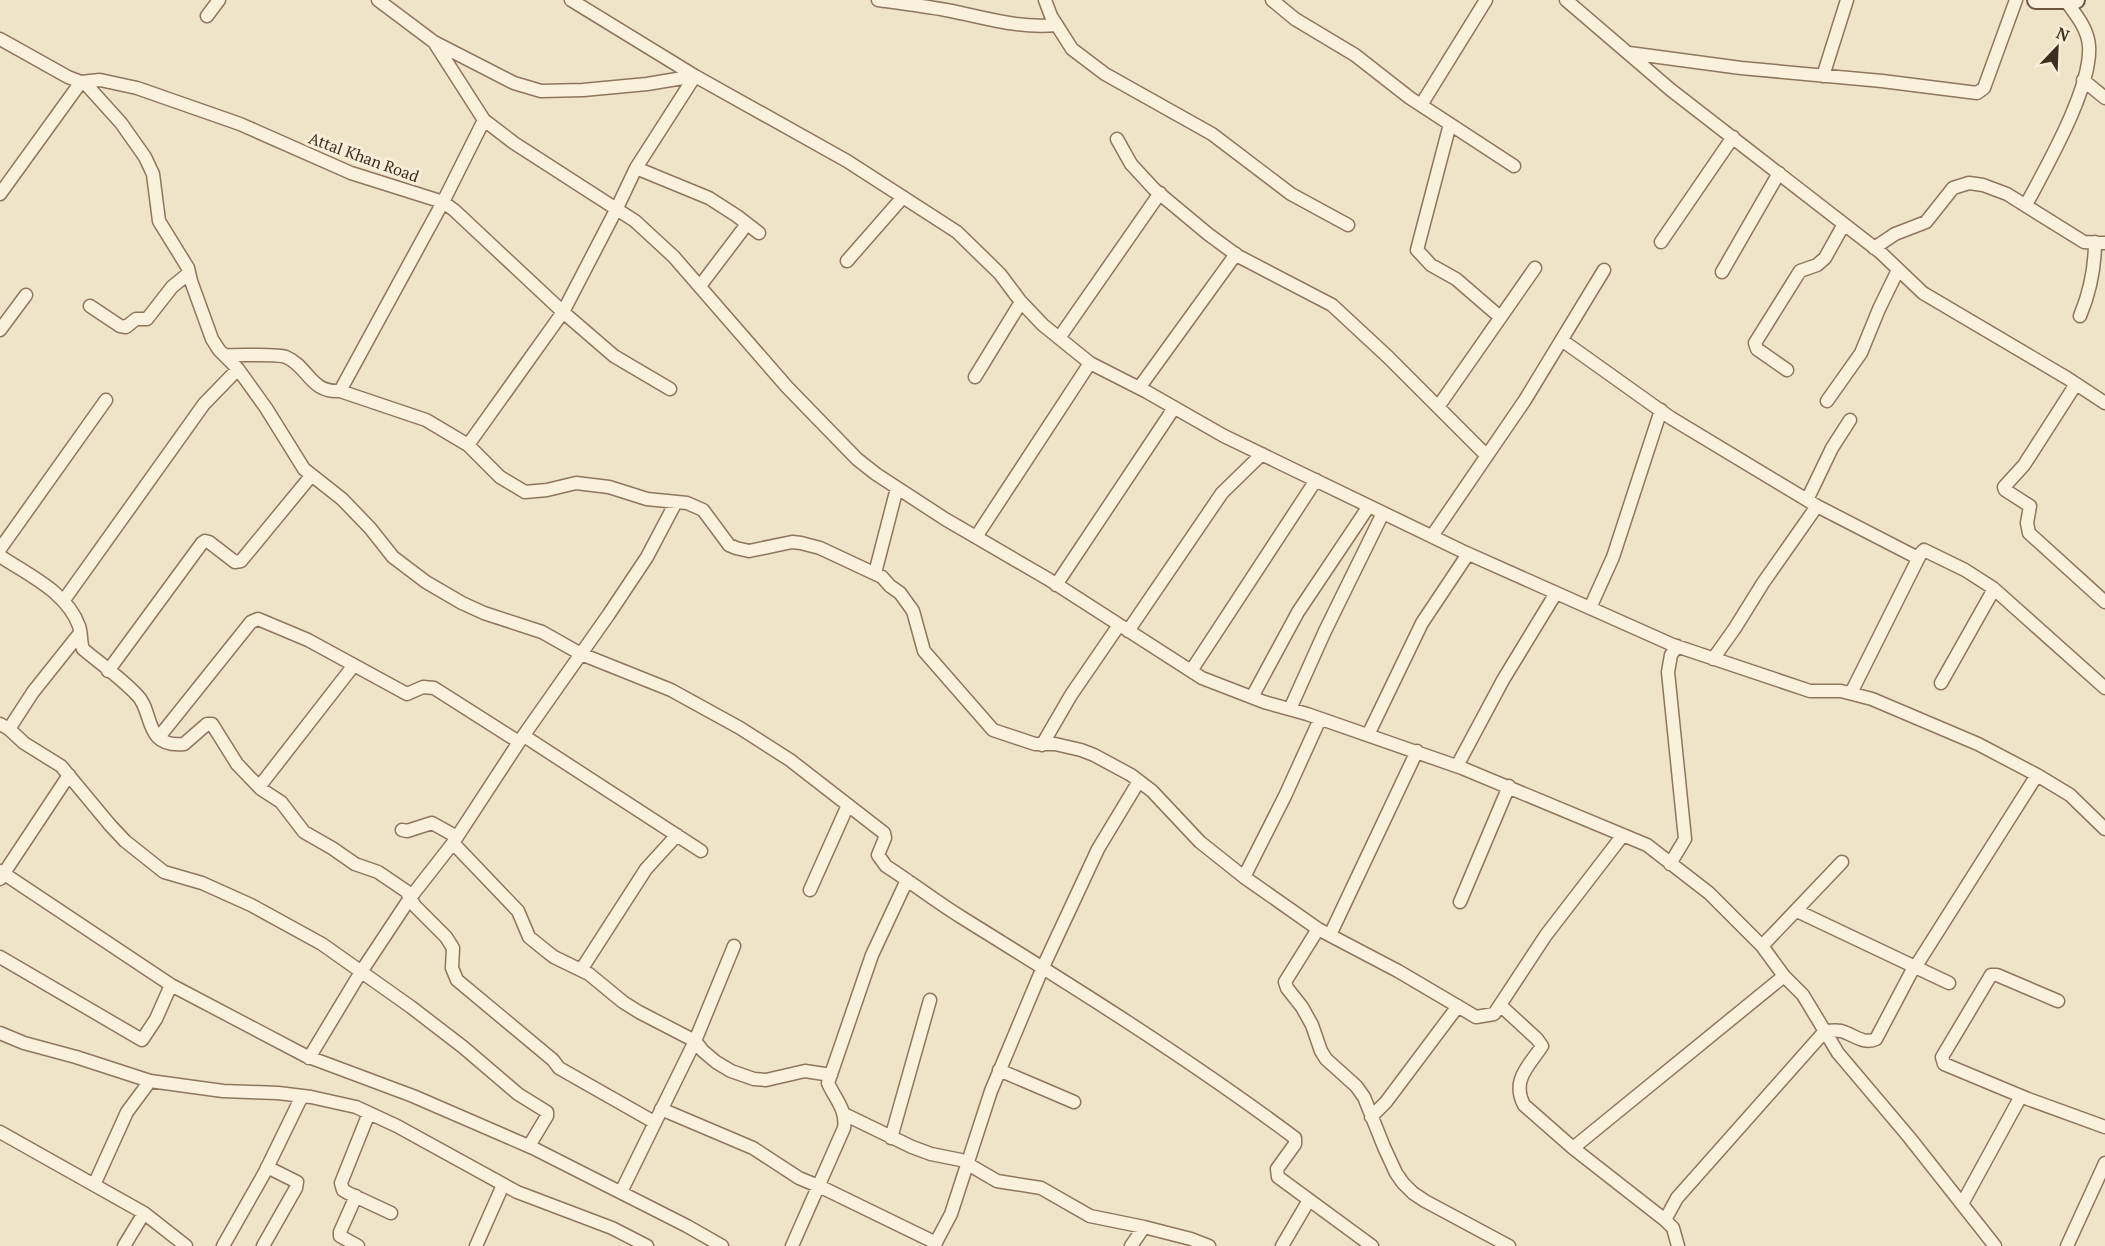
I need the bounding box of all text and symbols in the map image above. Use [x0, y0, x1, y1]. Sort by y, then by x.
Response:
north arrow [2027, 18, 2087, 78]
text: N [2053, 22, 2073, 47]
street label: Attal Khan Road [306, 127, 422, 187]

